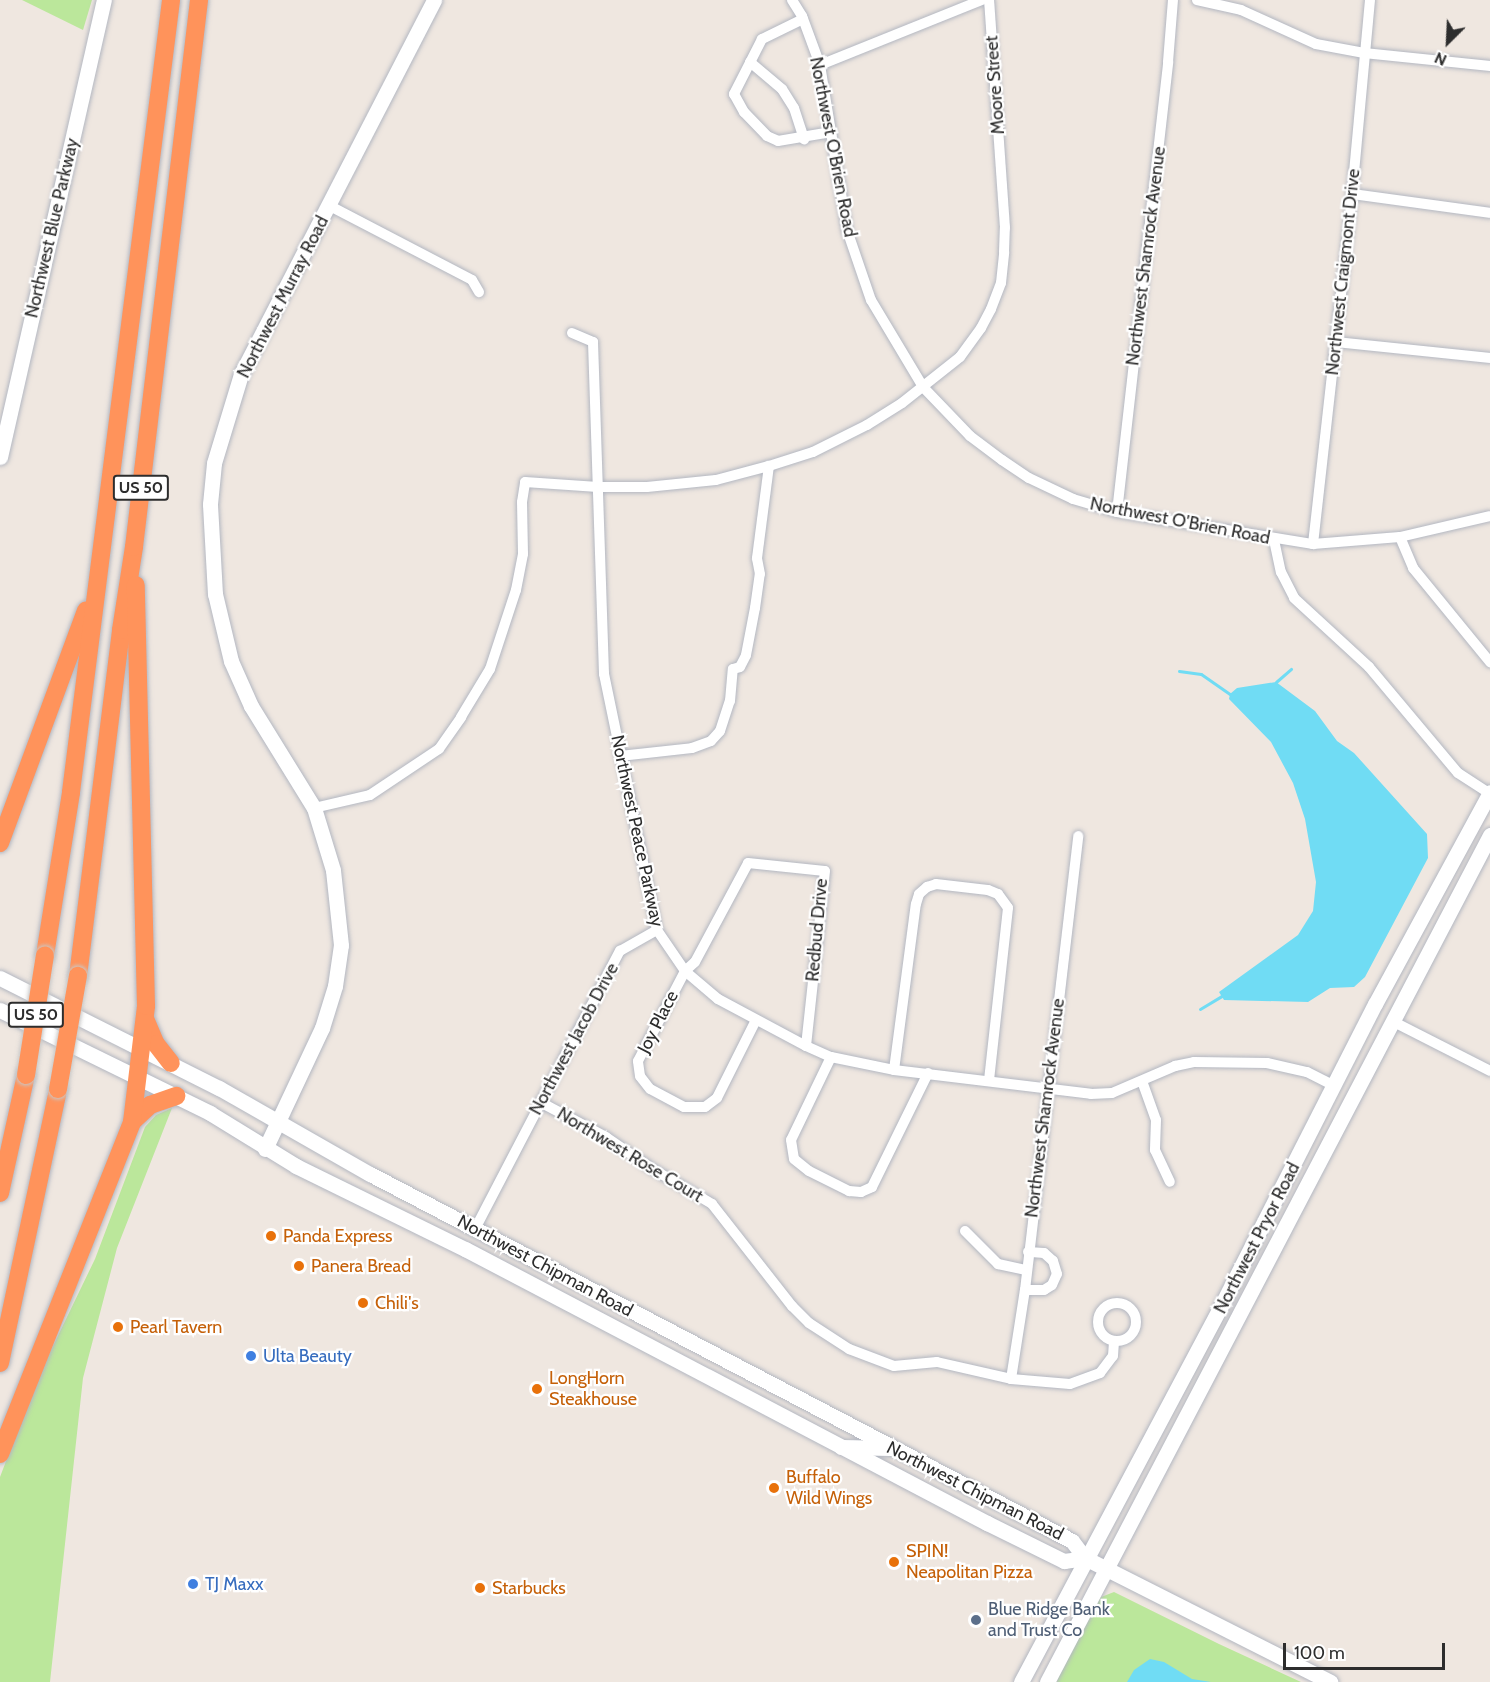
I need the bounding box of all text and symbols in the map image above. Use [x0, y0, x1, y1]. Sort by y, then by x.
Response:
north arrow [1418, 12, 1478, 72]
street label: Moore Street [981, 35, 1009, 135]
text: N [1431, 48, 1450, 70]
street label: Northwest O'Brien Road [805, 55, 861, 239]
street label: Northwest Blue Parkway [21, 136, 83, 320]
street label: Northwest Shamrock Avenue [1122, 145, 1170, 367]
street label: Northwest Craigmont Drive [1321, 168, 1365, 376]
street label: Northwest Murray Road [233, 212, 333, 382]
road number: US 50 [112, 475, 170, 501]
street label: Northwest O'Brien Road [1088, 493, 1272, 549]
street label: Northwest Peace Parkway [606, 733, 668, 929]
street label: Redbud Drive [802, 877, 832, 983]
street label: Northwest Jacob Drive [525, 959, 623, 1119]
street label: Joy Place [633, 987, 683, 1057]
street label: Northwest Shamrock Avenue [1021, 997, 1069, 1219]
road number: US 50 [8, 1002, 64, 1028]
street label: Northwest Rose Court [553, 1103, 707, 1207]
street label: Northwest Pryor Road [1210, 1159, 1304, 1317]
street label: Northwest Chipman Road [454, 1211, 636, 1321]
place label: Panda Express [283, 1225, 393, 1247]
marker: Panda Express [264, 1229, 278, 1243]
place label: Panera Bread [311, 1255, 411, 1277]
marker: Panera Bread [292, 1259, 306, 1273]
place label: Chili's [375, 1292, 419, 1314]
marker: Chili's [356, 1296, 370, 1310]
place label: Pearl Tavern [130, 1316, 222, 1338]
marker: Pearl Tavern [111, 1320, 125, 1334]
place label: Ulta Beauty [263, 1345, 352, 1367]
marker: Ulta Beauty [244, 1349, 258, 1363]
place label: LongHorn Steakhouse [549, 1368, 637, 1410]
marker: LongHorn Steakhouse [530, 1382, 544, 1396]
street label: Northwest Chipman Road [883, 1437, 1067, 1545]
place label: Buffalo Wild Wings [786, 1467, 872, 1510]
marker: Buffalo Wild Wings [767, 1481, 781, 1495]
place label: SPIN! Neapolitan Pizza [906, 1541, 1033, 1584]
marker: SPIN! Neapolitan Pizza [887, 1555, 901, 1569]
place label: TJ Maxx [205, 1573, 263, 1595]
marker: TJ Maxx [186, 1577, 200, 1591]
place label: Starbucks [492, 1577, 566, 1599]
marker: Starbucks [473, 1581, 487, 1595]
place label: Blue Ridge Bank and Trust Co [988, 1599, 1110, 1642]
marker: Blue Ridge Bank and Trust Co [969, 1613, 983, 1627]
scale bar [1286, 1631, 1448, 1669]
text: 100 m [1294, 1642, 1345, 1664]

